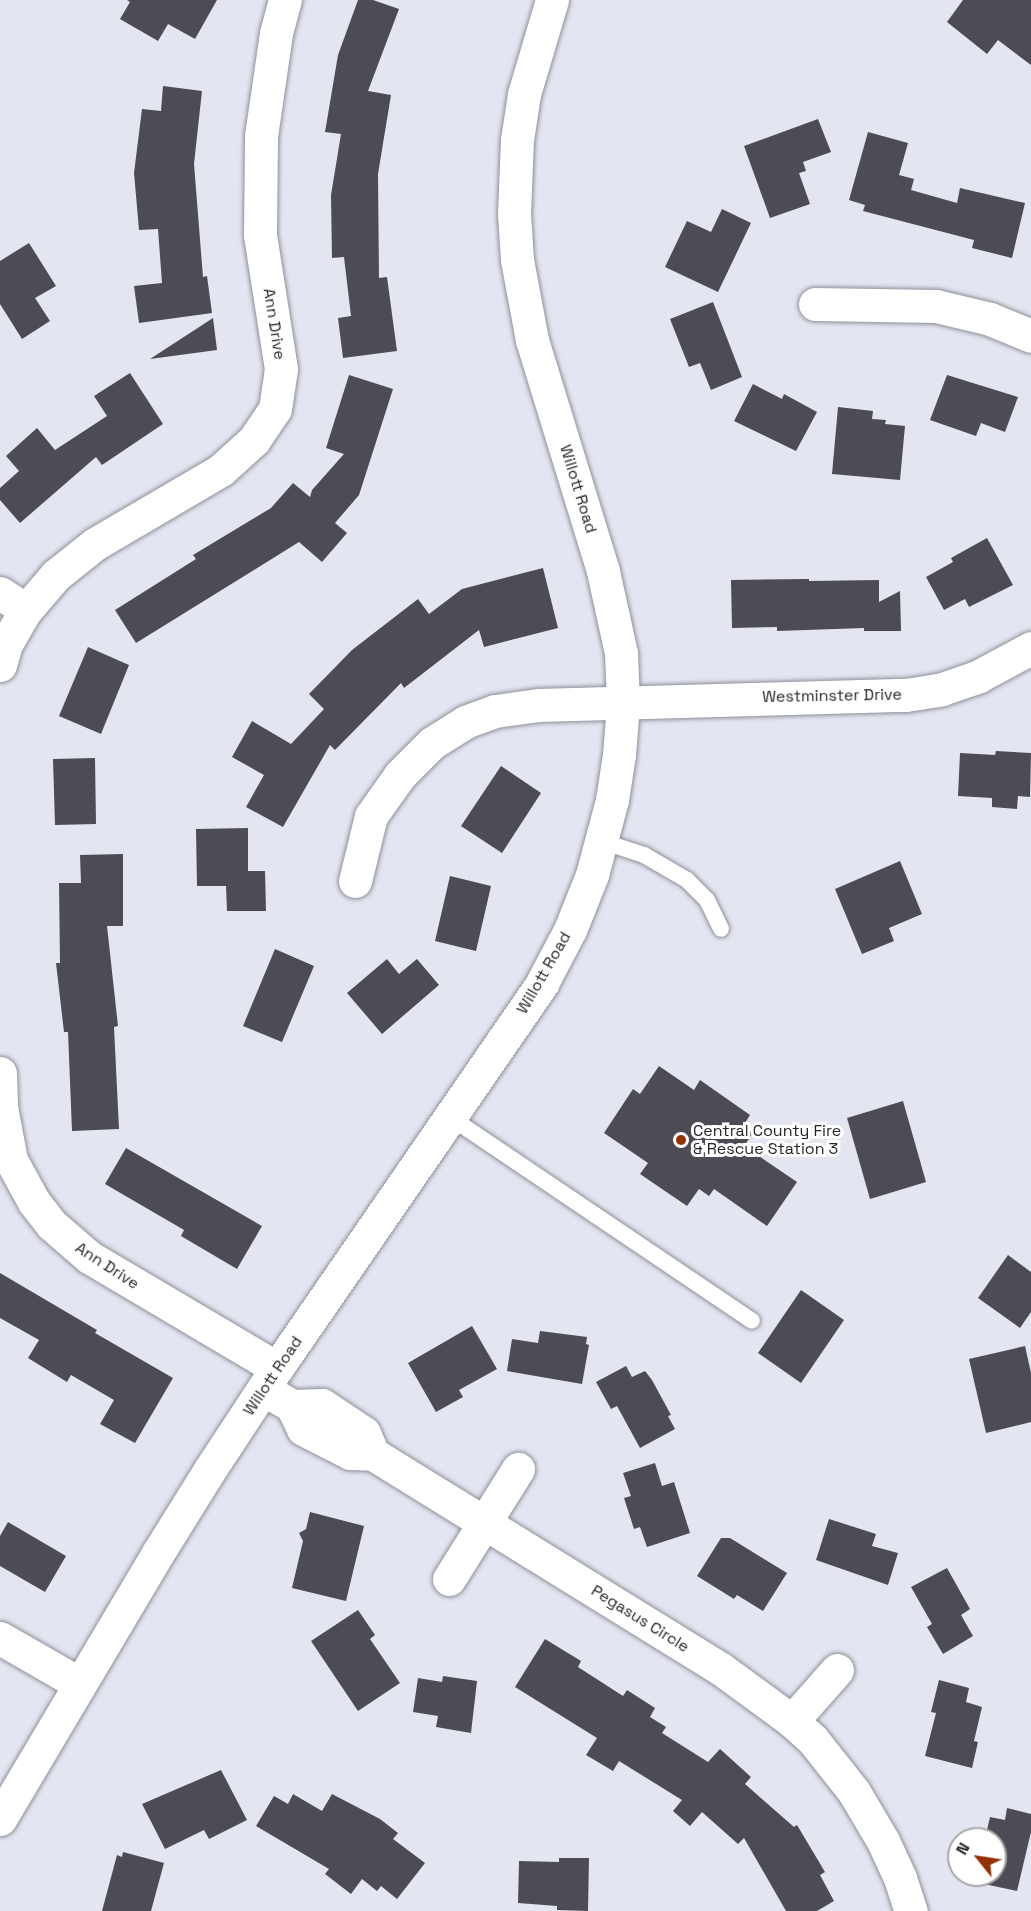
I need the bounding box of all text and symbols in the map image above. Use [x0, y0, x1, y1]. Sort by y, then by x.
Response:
street label: Ann Drive [259, 287, 289, 361]
street label: Willott Road [555, 442, 601, 536]
street label: Westminster Drive [762, 685, 902, 707]
street label: Willott Road [513, 929, 575, 1017]
place label: Central County Fire & Rescue Station 3 [693, 1121, 841, 1159]
marker: Central County Fire & Rescue Station 3 [674, 1133, 688, 1147]
street label: Ann Drive [72, 1238, 142, 1294]
street label: Willott Road [239, 1333, 307, 1419]
street label: Pegasus Circle [587, 1581, 693, 1657]
north arrow [947, 1827, 1007, 1887]
text: N [951, 1839, 974, 1859]

